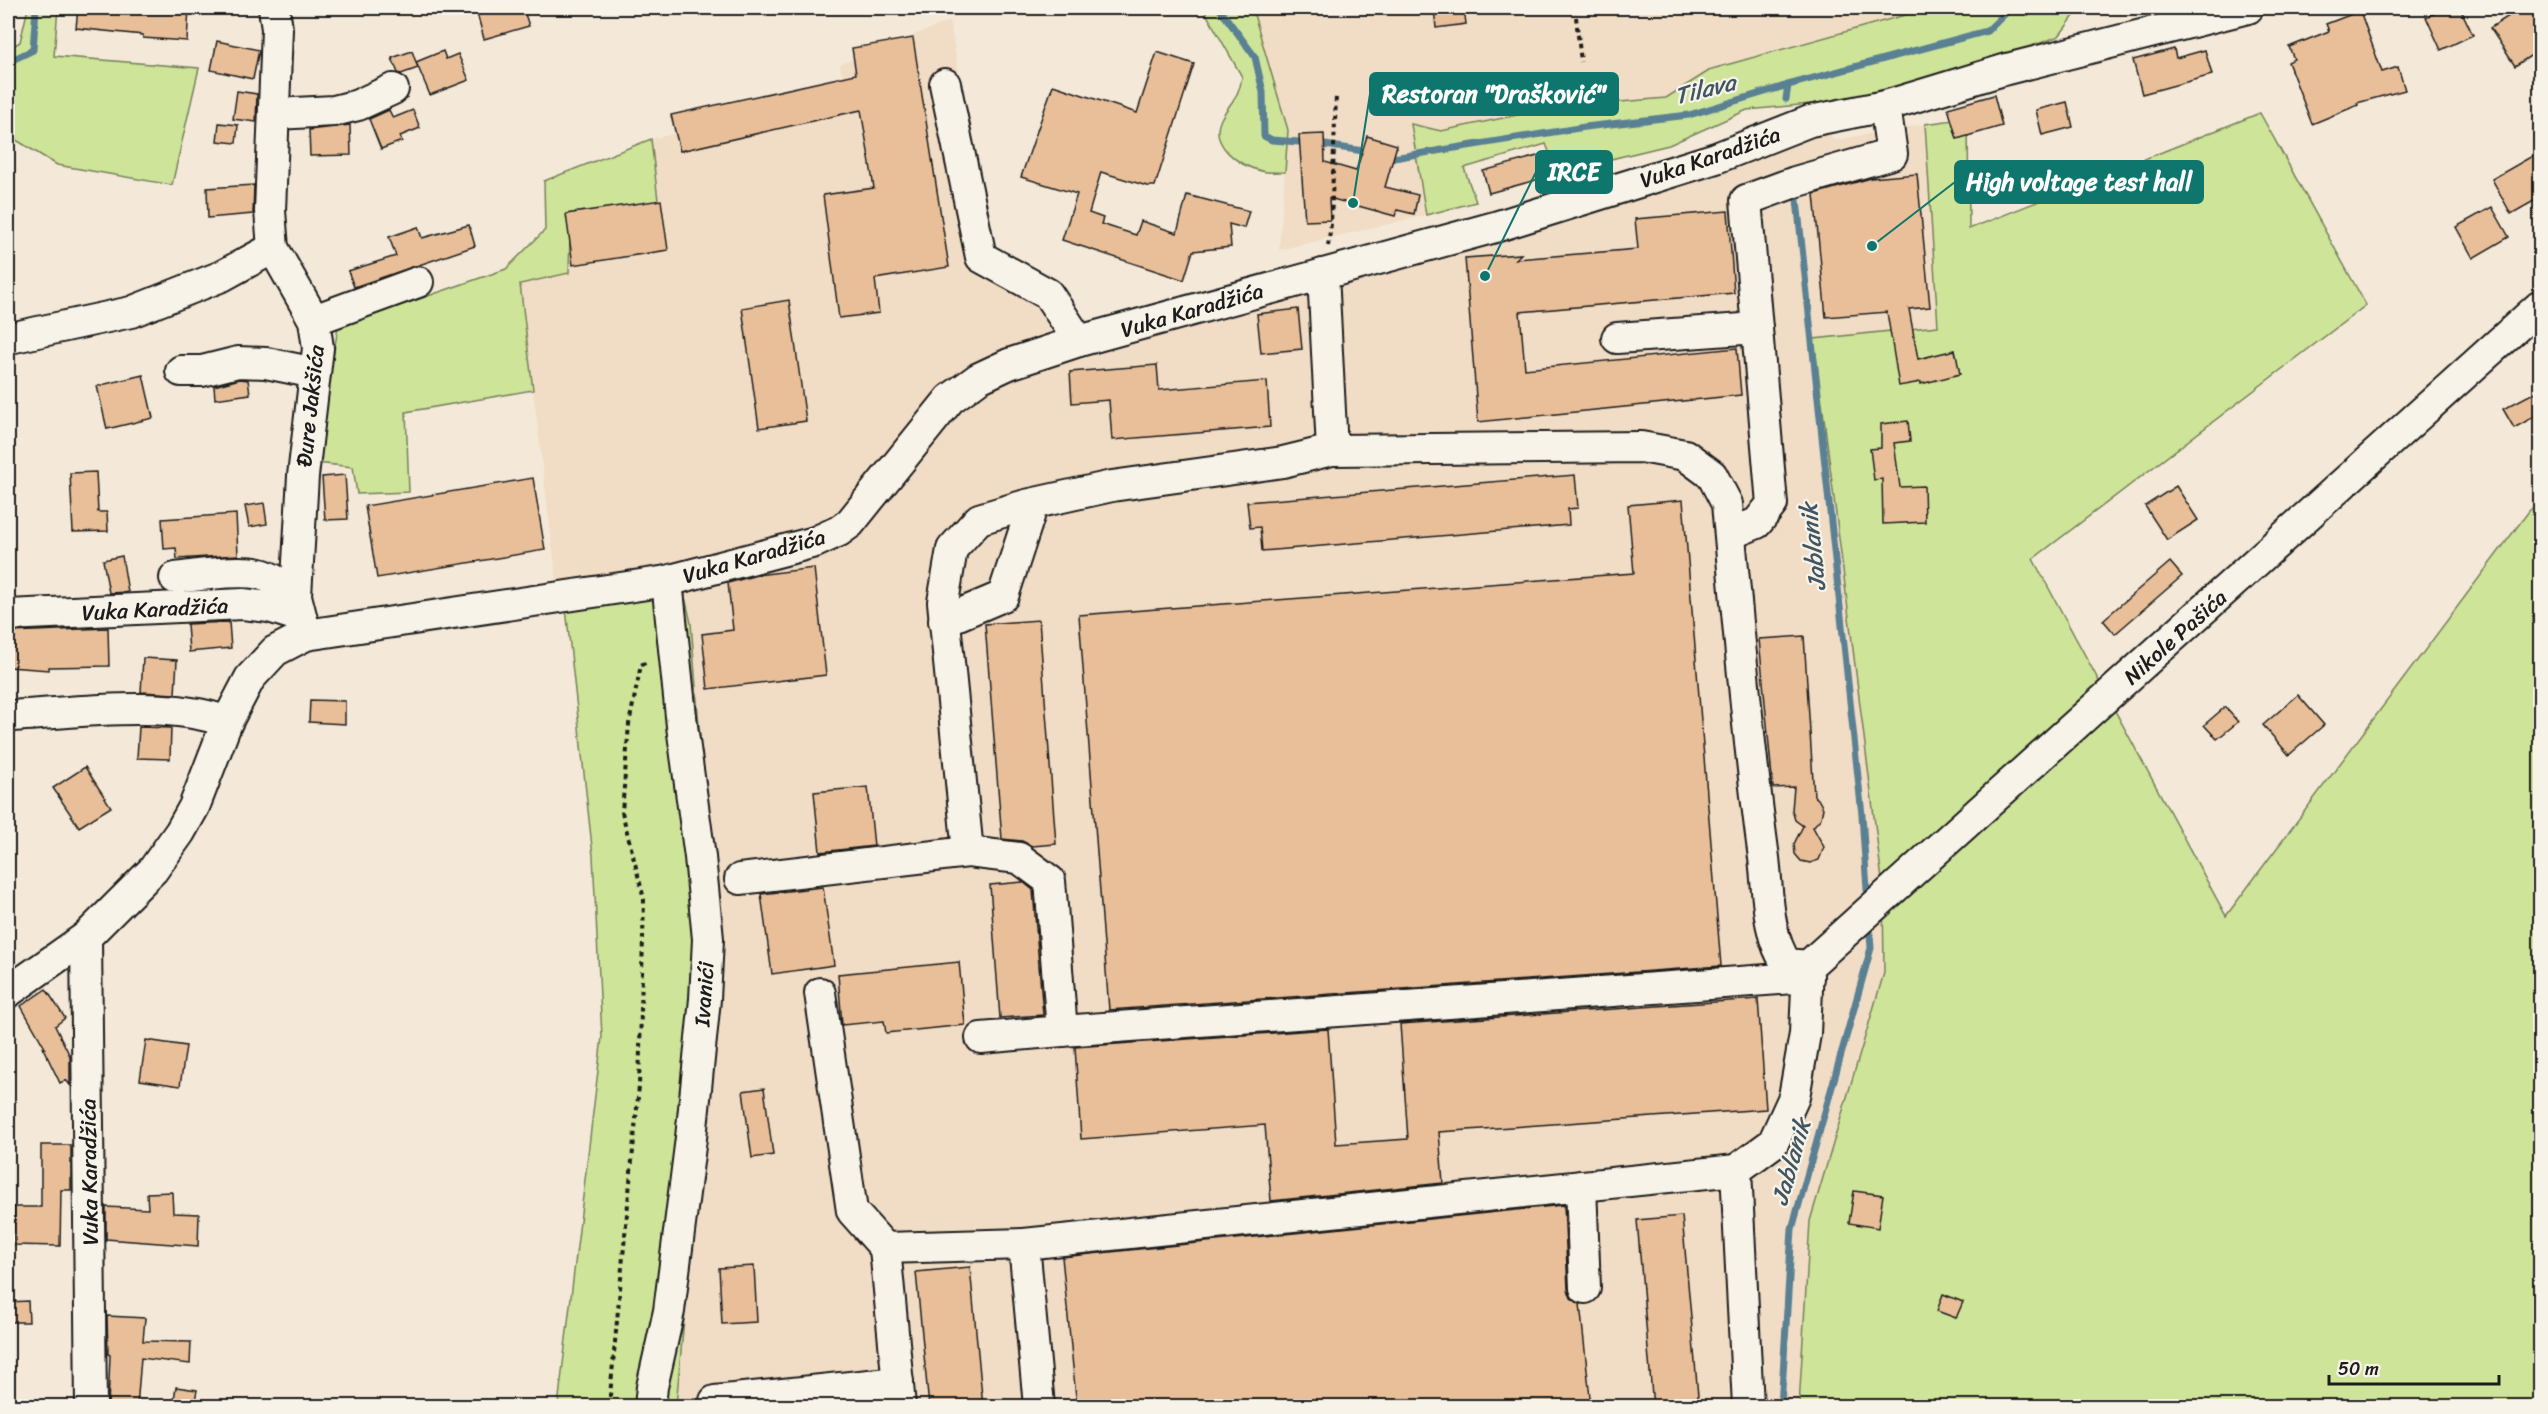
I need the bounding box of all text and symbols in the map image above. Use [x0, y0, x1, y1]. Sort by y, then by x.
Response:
water label: Tilava [1670, 61, 1742, 117]
callout: Restoran "Drašković" [1370, 73, 1618, 115]
text: Restoran "Drašković" [1381, 73, 1608, 115]
street label: Vuka Karadžića [1634, 115, 1786, 199]
callout: IRCE [1536, 151, 1612, 193]
text: IRCE [1546, 151, 1602, 193]
callout: High voltage test hall [1955, 161, 2203, 203]
text: High voltage test hall [1966, 161, 2193, 203]
street label: Vuka Karadžića [1116, 271, 1268, 349]
street label: Đure Jakšića [284, 342, 336, 469]
water label: Jablanik [1787, 498, 1838, 593]
street label: Vuka Karadžića [678, 517, 830, 595]
street label: Nikole Pašića [2114, 579, 2236, 695]
street label: Vuka Karadžića [81, 586, 229, 632]
street label: Ivanići [682, 959, 726, 1029]
street label: Vuka Karadžića [68, 1098, 110, 1246]
water label: Jablanik [1759, 1111, 1824, 1210]
scale bar [2329, 1348, 2498, 1386]
text: 50 m [2338, 1353, 2379, 1385]

